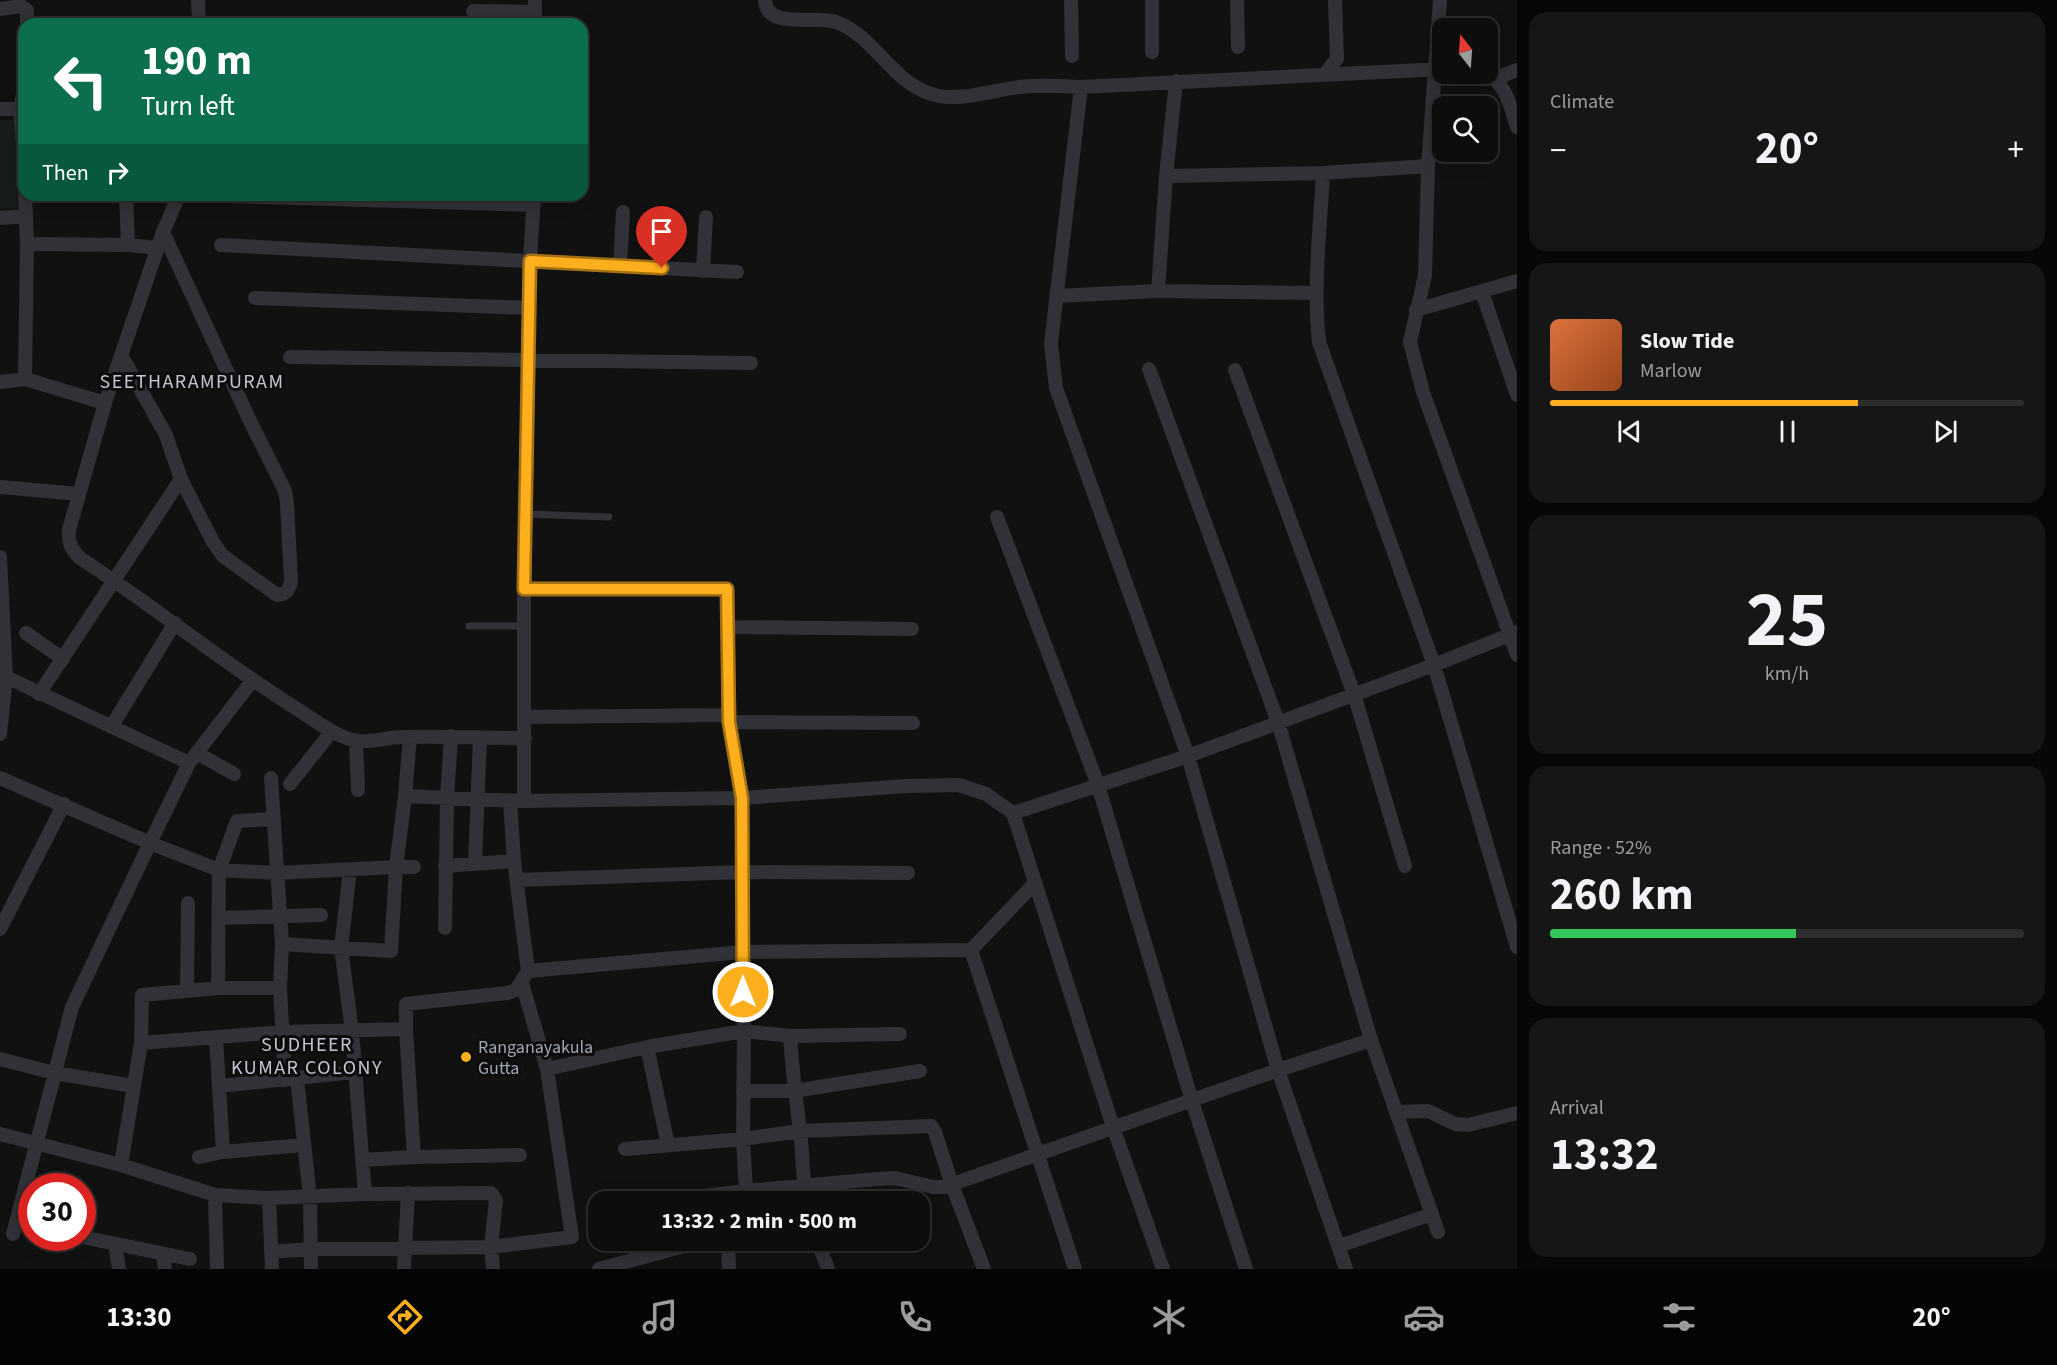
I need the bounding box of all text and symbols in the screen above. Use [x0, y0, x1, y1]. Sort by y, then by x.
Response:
north arrow [1432, 18, 1498, 84]
map controls [1432, 18, 1498, 162]
text: 190 m [141, 31, 252, 91]
icon: left [42, 42, 120, 120]
text: Turn left [141, 87, 235, 126]
text: Climate [1550, 88, 1614, 116]
button: search [1432, 96, 1498, 162]
text: 20° [1755, 117, 1819, 181]
text: − [1550, 127, 1566, 174]
text: + [2008, 127, 2024, 174]
icon: right [101, 156, 134, 189]
text: Then [42, 157, 89, 189]
pin [636, 206, 687, 268]
icon: arrive [645, 215, 678, 248]
text: Slow Tide [1640, 325, 1734, 357]
text: Marlow [1640, 357, 1702, 385]
district label: SEETHARAMPURAM [99, 368, 285, 396]
icon: previous [1613, 415, 1646, 448]
icon: pause [1771, 415, 1804, 448]
icon: next [1929, 415, 1962, 448]
text: 25 [1746, 565, 1828, 676]
text: km/h [1765, 660, 1809, 688]
text: Range · 52% [1550, 834, 1651, 862]
text: 260 km [1550, 863, 1694, 927]
position arrow [711, 960, 775, 1024]
district label: SUDHEER KUMAR COLONY [231, 1031, 383, 1082]
place label: Ranganayakula Gutta [478, 1035, 593, 1081]
marker: Ranganayakula Gutta [459, 1050, 473, 1064]
text: Arrival [1550, 1094, 1604, 1122]
text: 13:32 [1550, 1123, 1659, 1187]
speed limit sign: 30 [18, 1173, 96, 1251]
text: 13:32 · 2 min · 500 m [661, 1205, 857, 1237]
icon: directions [384, 1296, 426, 1338]
icon: music [639, 1296, 681, 1338]
icon: phone [894, 1296, 936, 1338]
icon: climate [1148, 1296, 1190, 1338]
icon: car [1403, 1296, 1445, 1338]
icon: filters [1658, 1296, 1700, 1338]
text: 13:30 [106, 1298, 171, 1337]
text: 20° [1912, 1298, 1951, 1337]

